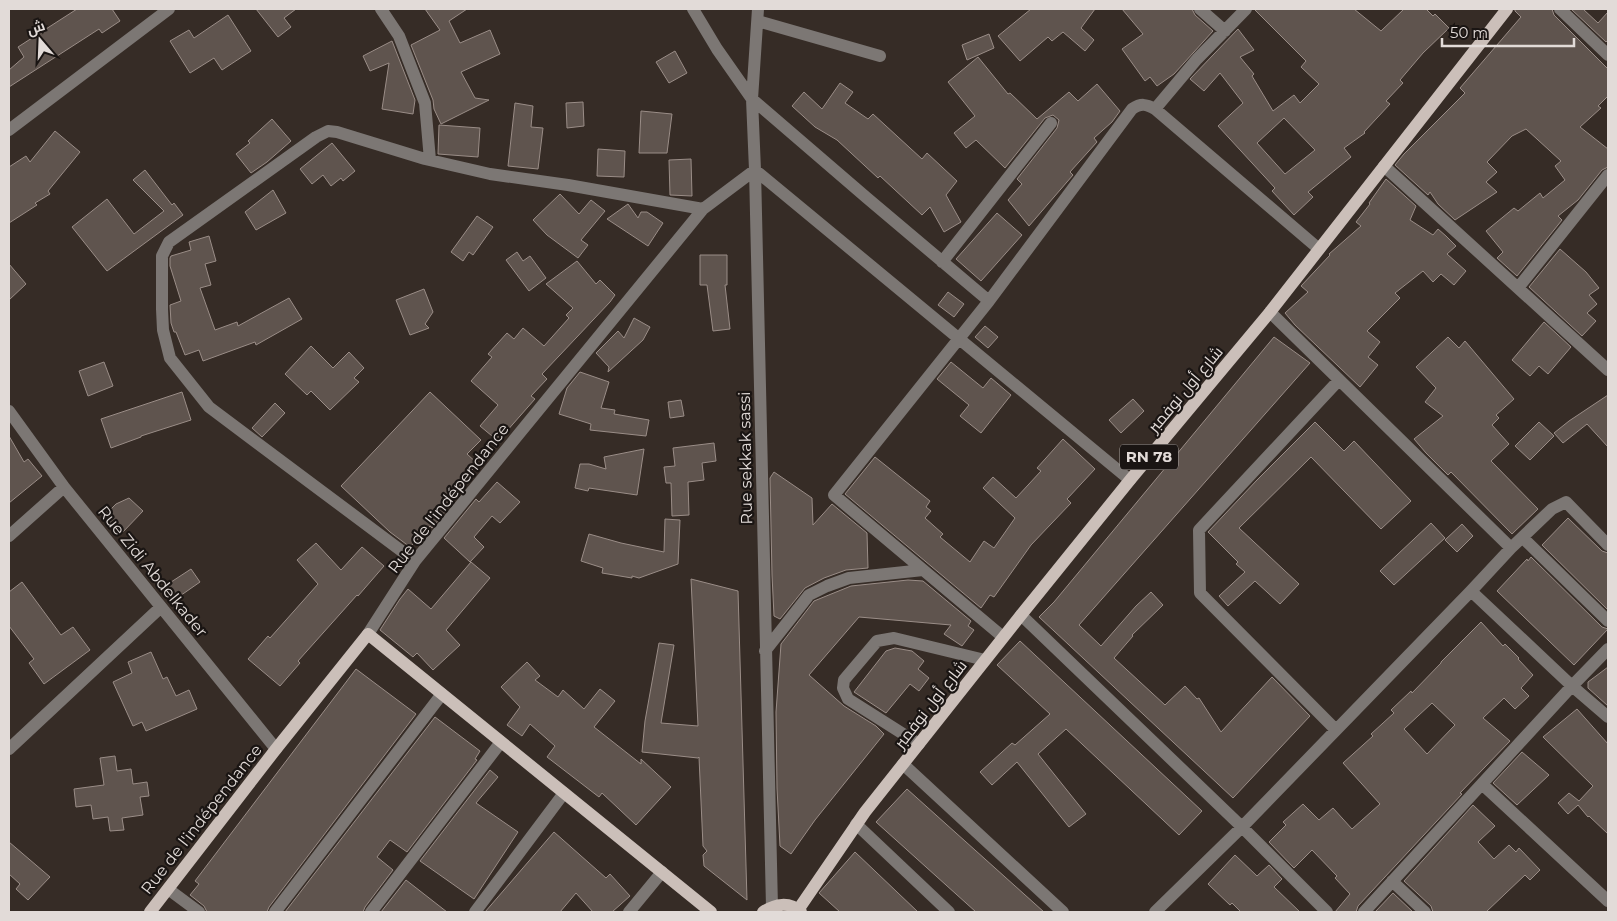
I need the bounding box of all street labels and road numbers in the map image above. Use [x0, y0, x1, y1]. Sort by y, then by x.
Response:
street label: شارع أول نوفمبر [1143, 342, 1228, 438]
street label: Rue sekkak sassi [735, 391, 756, 525]
street label: Rue de l'indépendance [384, 420, 513, 577]
road number: RN 78 [1120, 444, 1178, 470]
street label: Rue Zidi Abdelkader [94, 502, 211, 641]
street label: شارع أول نوفمبر [889, 656, 972, 754]
street label: Rue de l'indépendance [137, 741, 266, 898]

